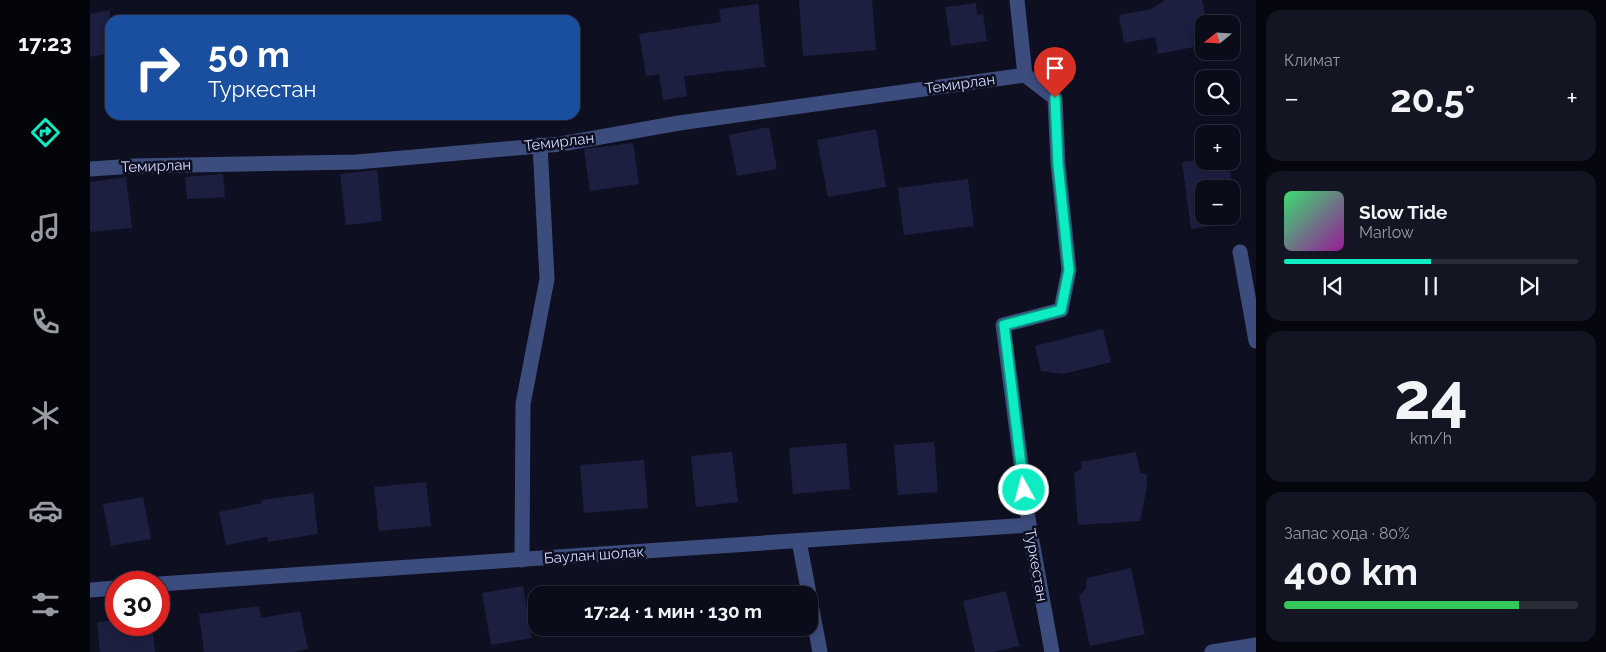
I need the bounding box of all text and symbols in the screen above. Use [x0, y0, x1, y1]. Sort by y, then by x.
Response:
north arrow [1195, 15, 1240, 60]
map controls [1195, 15, 1240, 225]
text: 17:23 [18, 30, 72, 56]
text: 50 m [208, 34, 290, 75]
icon: right [125, 35, 190, 100]
pin [1034, 47, 1076, 98]
text: Климат [1284, 51, 1340, 70]
icon: arrive [1041, 54, 1069, 82]
street label: Темирлан [924, 70, 996, 98]
button: search [1195, 70, 1240, 115]
text: Туркестан [208, 76, 316, 102]
text: 20.5° [1390, 76, 1475, 121]
text: − [1284, 82, 1299, 115]
text: + [1566, 82, 1578, 115]
icon: directions [28, 115, 63, 150]
button: + [1195, 125, 1240, 170]
street label: Темирлан [523, 129, 595, 155]
street label: Темирлан [120, 156, 192, 176]
button: − [1195, 180, 1240, 225]
text: Slow Tide [1359, 201, 1448, 223]
icon: music [28, 210, 63, 245]
text: Marlow [1359, 223, 1414, 242]
icon: previous [1319, 272, 1347, 300]
icon: pause [1417, 272, 1445, 300]
icon: next [1515, 272, 1543, 300]
icon: phone [28, 304, 63, 339]
text: 24 [1394, 358, 1468, 434]
icon: climate [28, 398, 63, 433]
text: km/h [1410, 429, 1452, 448]
position arrow [997, 463, 1049, 515]
icon: car [28, 493, 63, 528]
text: Запас хода · 80% [1284, 524, 1410, 543]
street label: Туркестан [1021, 527, 1051, 603]
street label: Баулан шолак [543, 543, 645, 567]
text: 400 km [1284, 549, 1418, 594]
speed limit sign: 30 [105, 571, 170, 636]
icon: filters [28, 587, 63, 622]
text: 17:24 · 1 мин · 130 m [584, 600, 762, 622]

